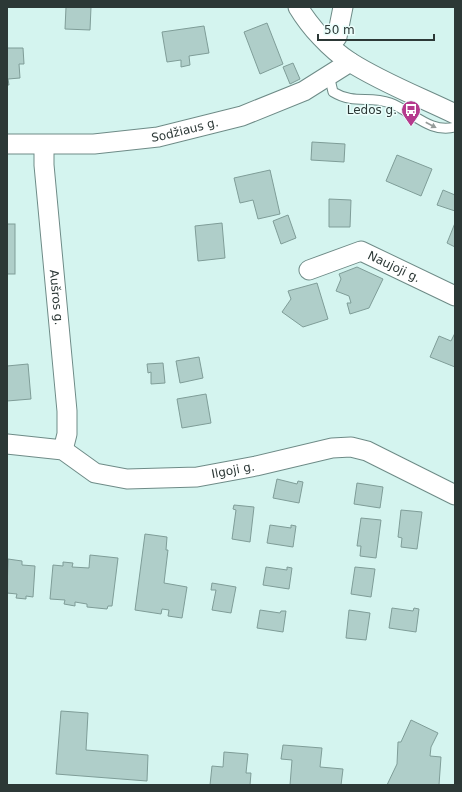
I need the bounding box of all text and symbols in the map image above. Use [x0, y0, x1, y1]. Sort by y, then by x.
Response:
scale bar [318, 16, 434, 42]
text: 50 m [324, 23, 355, 37]
bus stop icon: Ledos g. [400, 99, 422, 127]
place label: Ledos g. [347, 103, 397, 117]
street label: Sodžiaus g. [151, 115, 220, 145]
one-way arrow [425, 122, 437, 128]
street label: Naujoji g. [365, 248, 423, 285]
street label: Aušros g. [47, 269, 66, 326]
street label: Ilgoji g. [210, 459, 256, 481]

